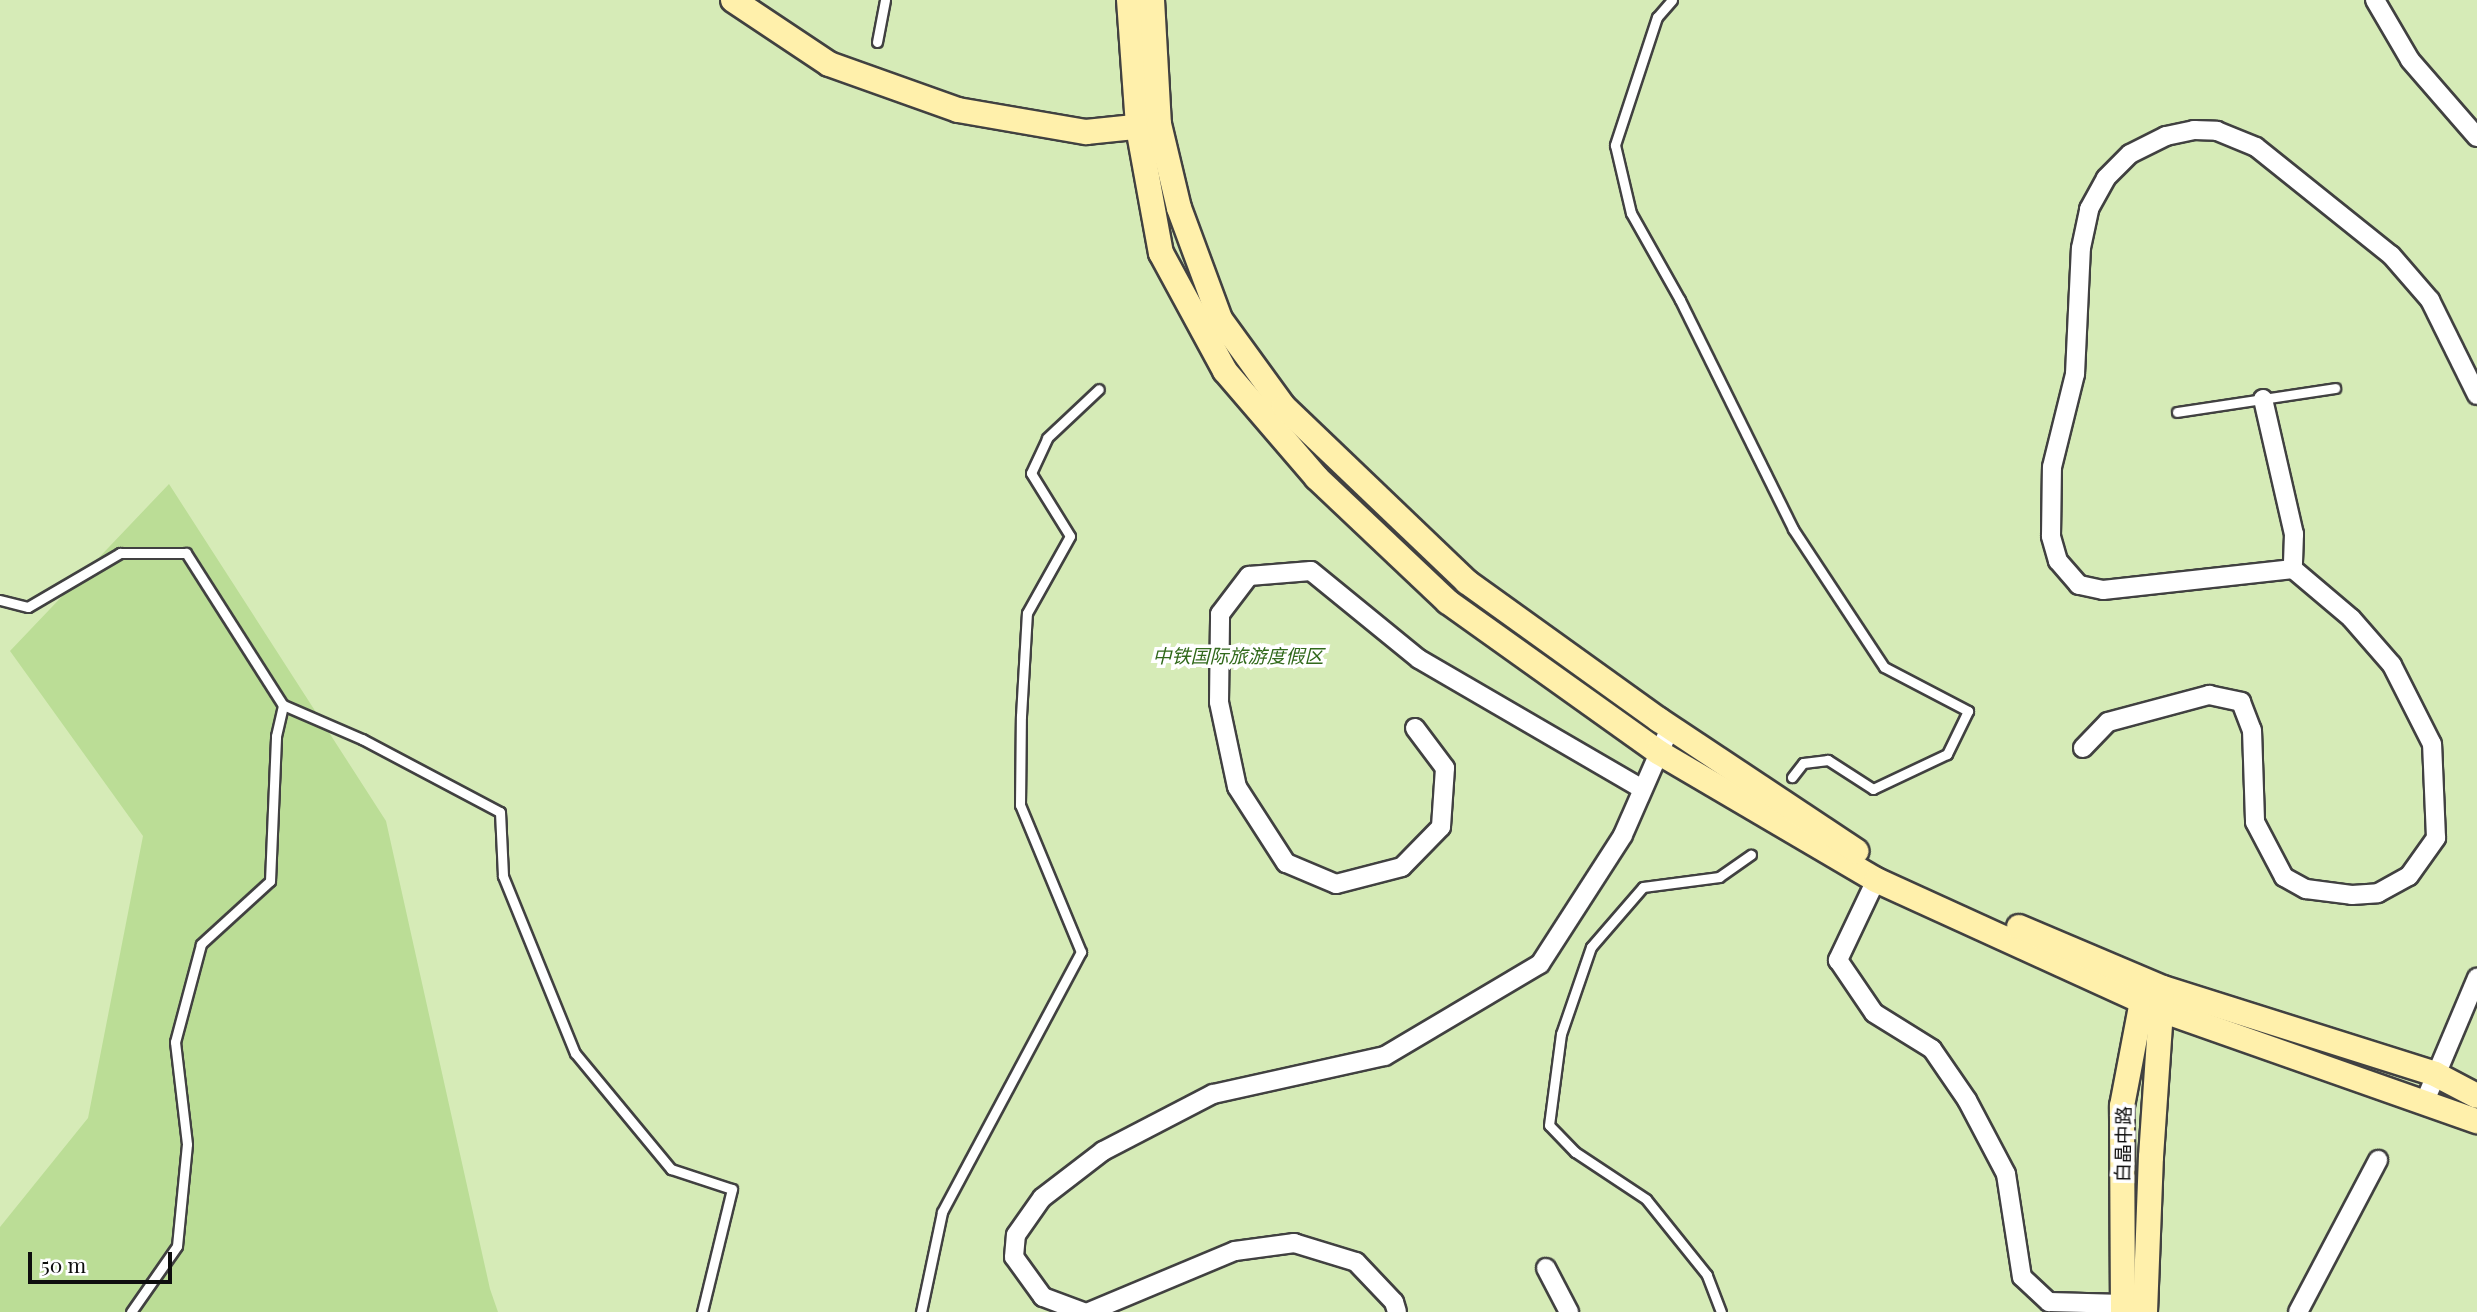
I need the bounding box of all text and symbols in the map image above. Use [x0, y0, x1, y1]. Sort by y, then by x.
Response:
park label: 中铁国际旅游度假区 [1153, 645, 1323, 667]
street label: 白晶中路 [2111, 1106, 2135, 1182]
scale bar [32, 1238, 175, 1282]
text: 50 m [41, 1250, 86, 1278]

